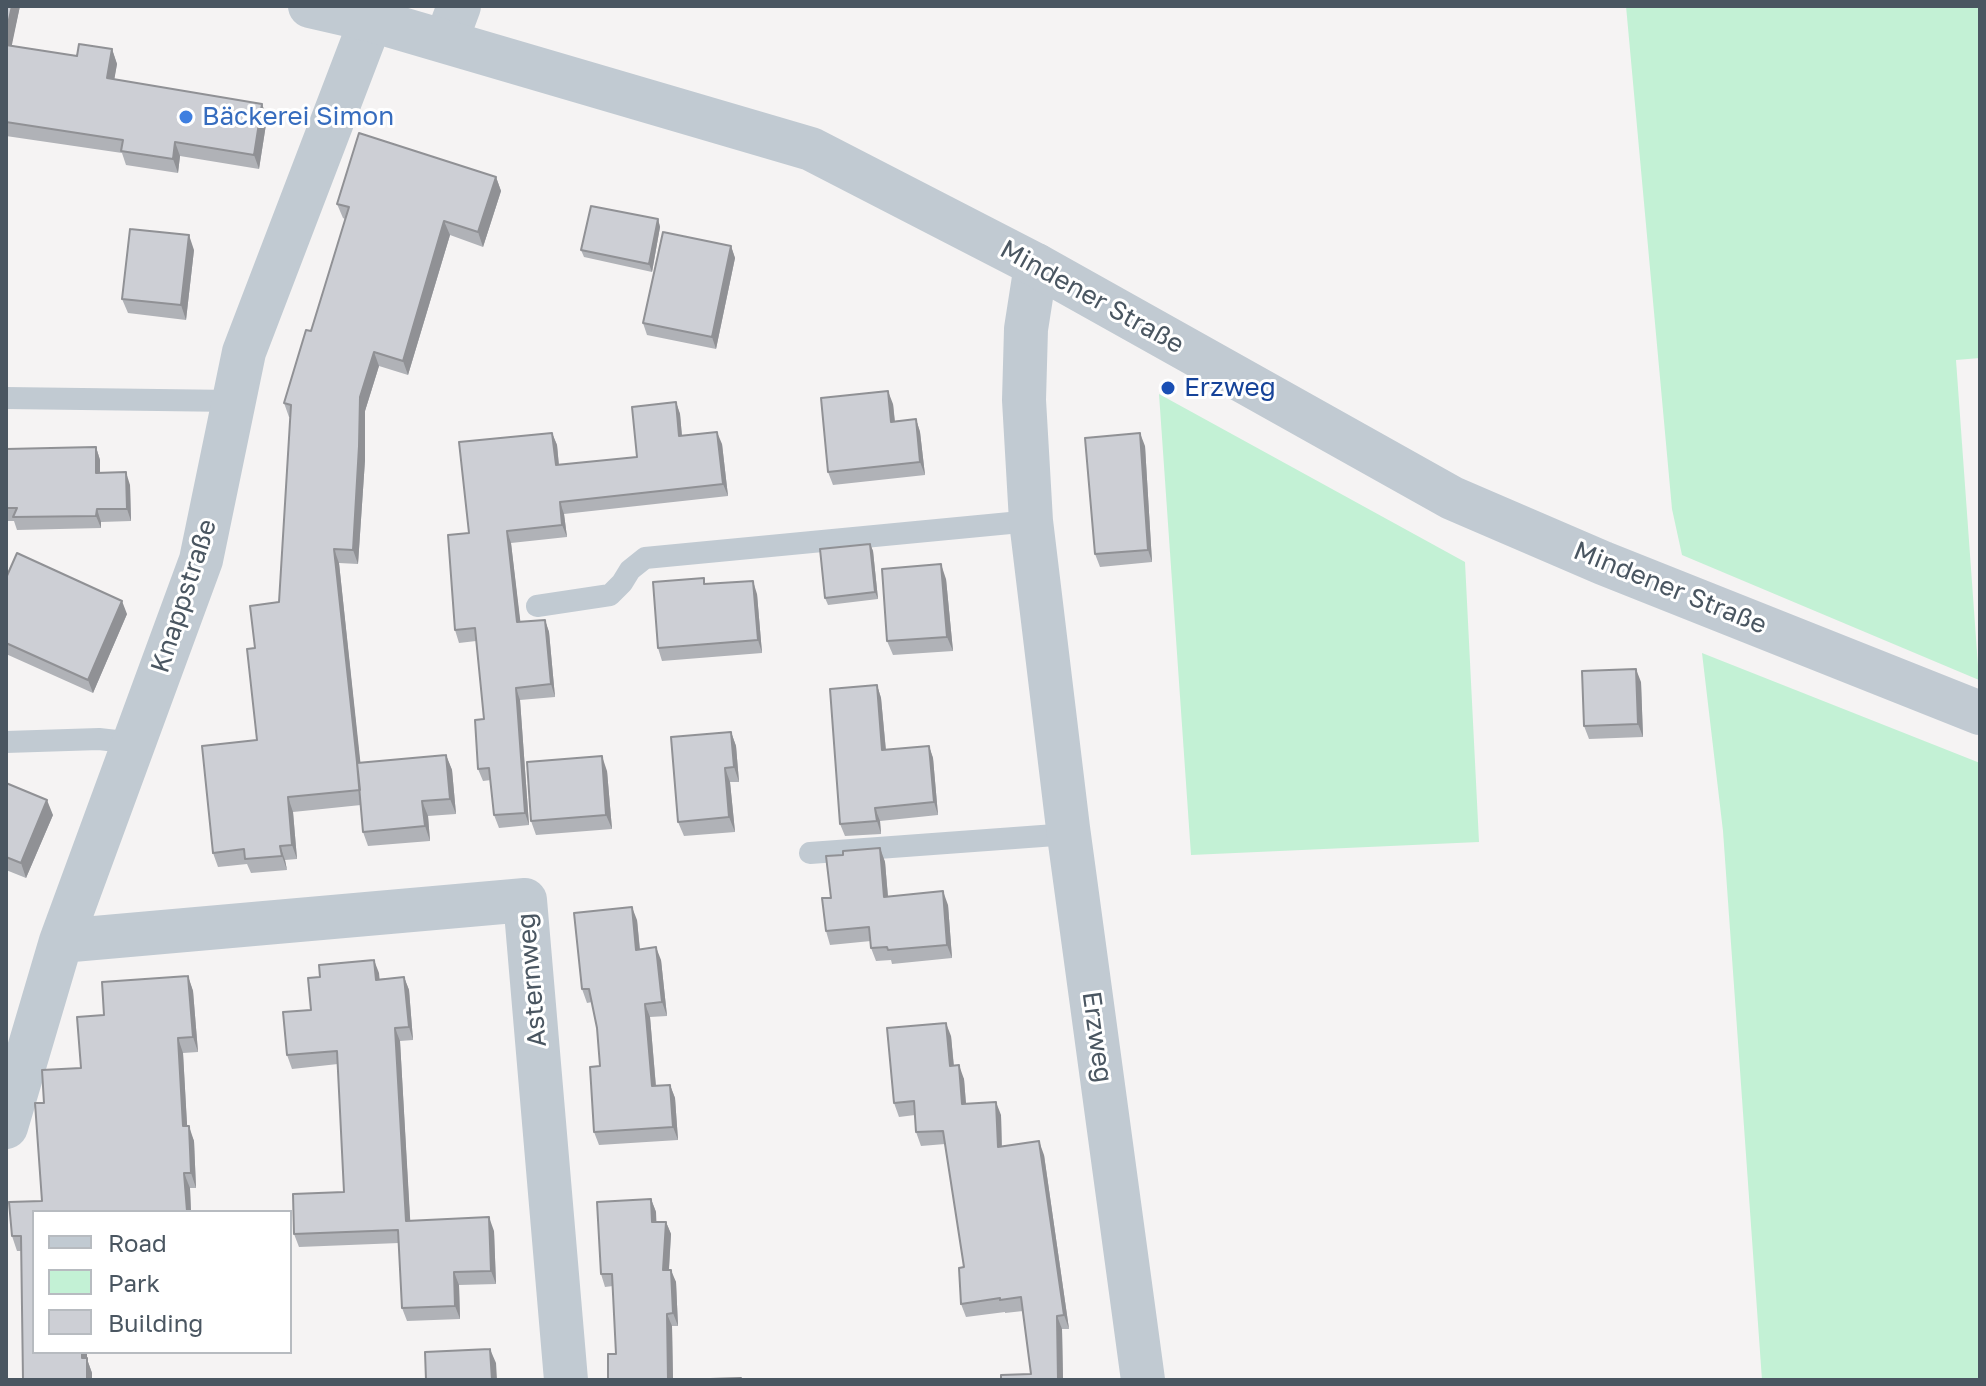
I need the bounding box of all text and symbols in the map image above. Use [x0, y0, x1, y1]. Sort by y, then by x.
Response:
place label: Bäckerei Simon [202, 101, 394, 133]
marker: Bäckerei Simon [177, 108, 195, 126]
street label: Mindener Straße [995, 234, 1189, 360]
place label: Erzweg [1184, 372, 1276, 404]
marker: Erzweg [1159, 379, 1177, 397]
street label: Knappstraße [145, 515, 223, 677]
street label: Mindener Straße [1569, 535, 1771, 641]
street label: Asternweg [511, 912, 553, 1048]
street label: Erzweg [1075, 989, 1119, 1085]
legend [32, 1210, 292, 1354]
text: Road [108, 1228, 167, 1257]
text: Park [108, 1268, 160, 1297]
text: Building [108, 1308, 203, 1337]

